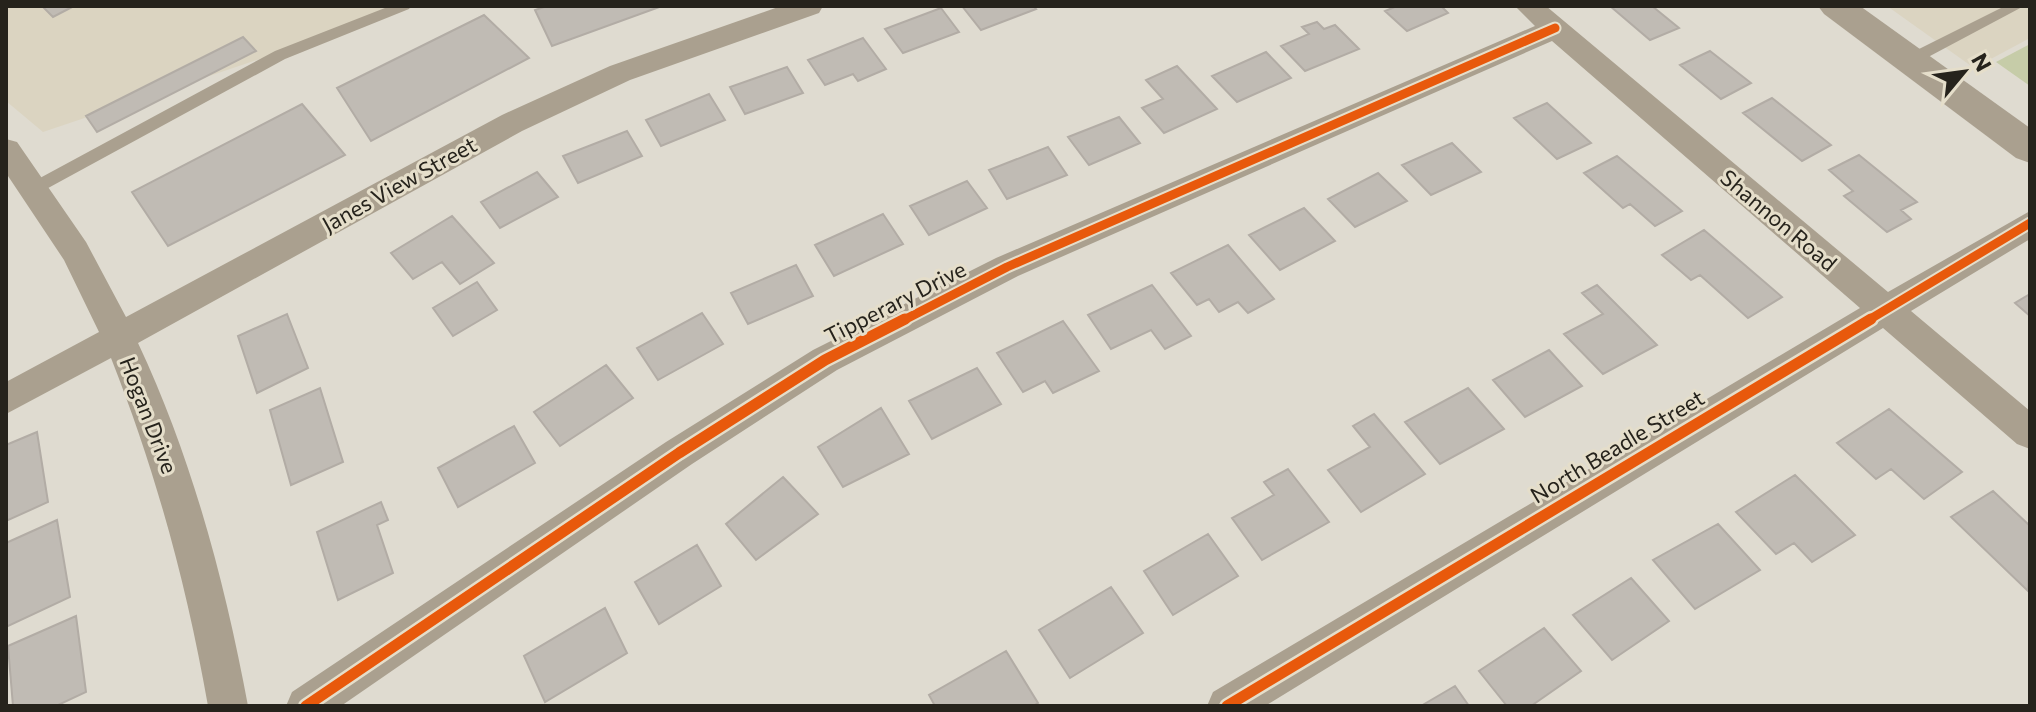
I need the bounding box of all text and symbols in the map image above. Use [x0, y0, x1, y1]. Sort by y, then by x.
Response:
north arrow [1924, 32, 2004, 112]
text: N [1966, 48, 1998, 76]
street label: Janes View Street [317, 130, 481, 238]
street label: Shannon Road [1715, 164, 1843, 276]
street label: Tipperary Drive [820, 255, 970, 349]
street label: Hogan Drive [114, 353, 184, 477]
street label: North Beadle Street [1525, 383, 1709, 509]

